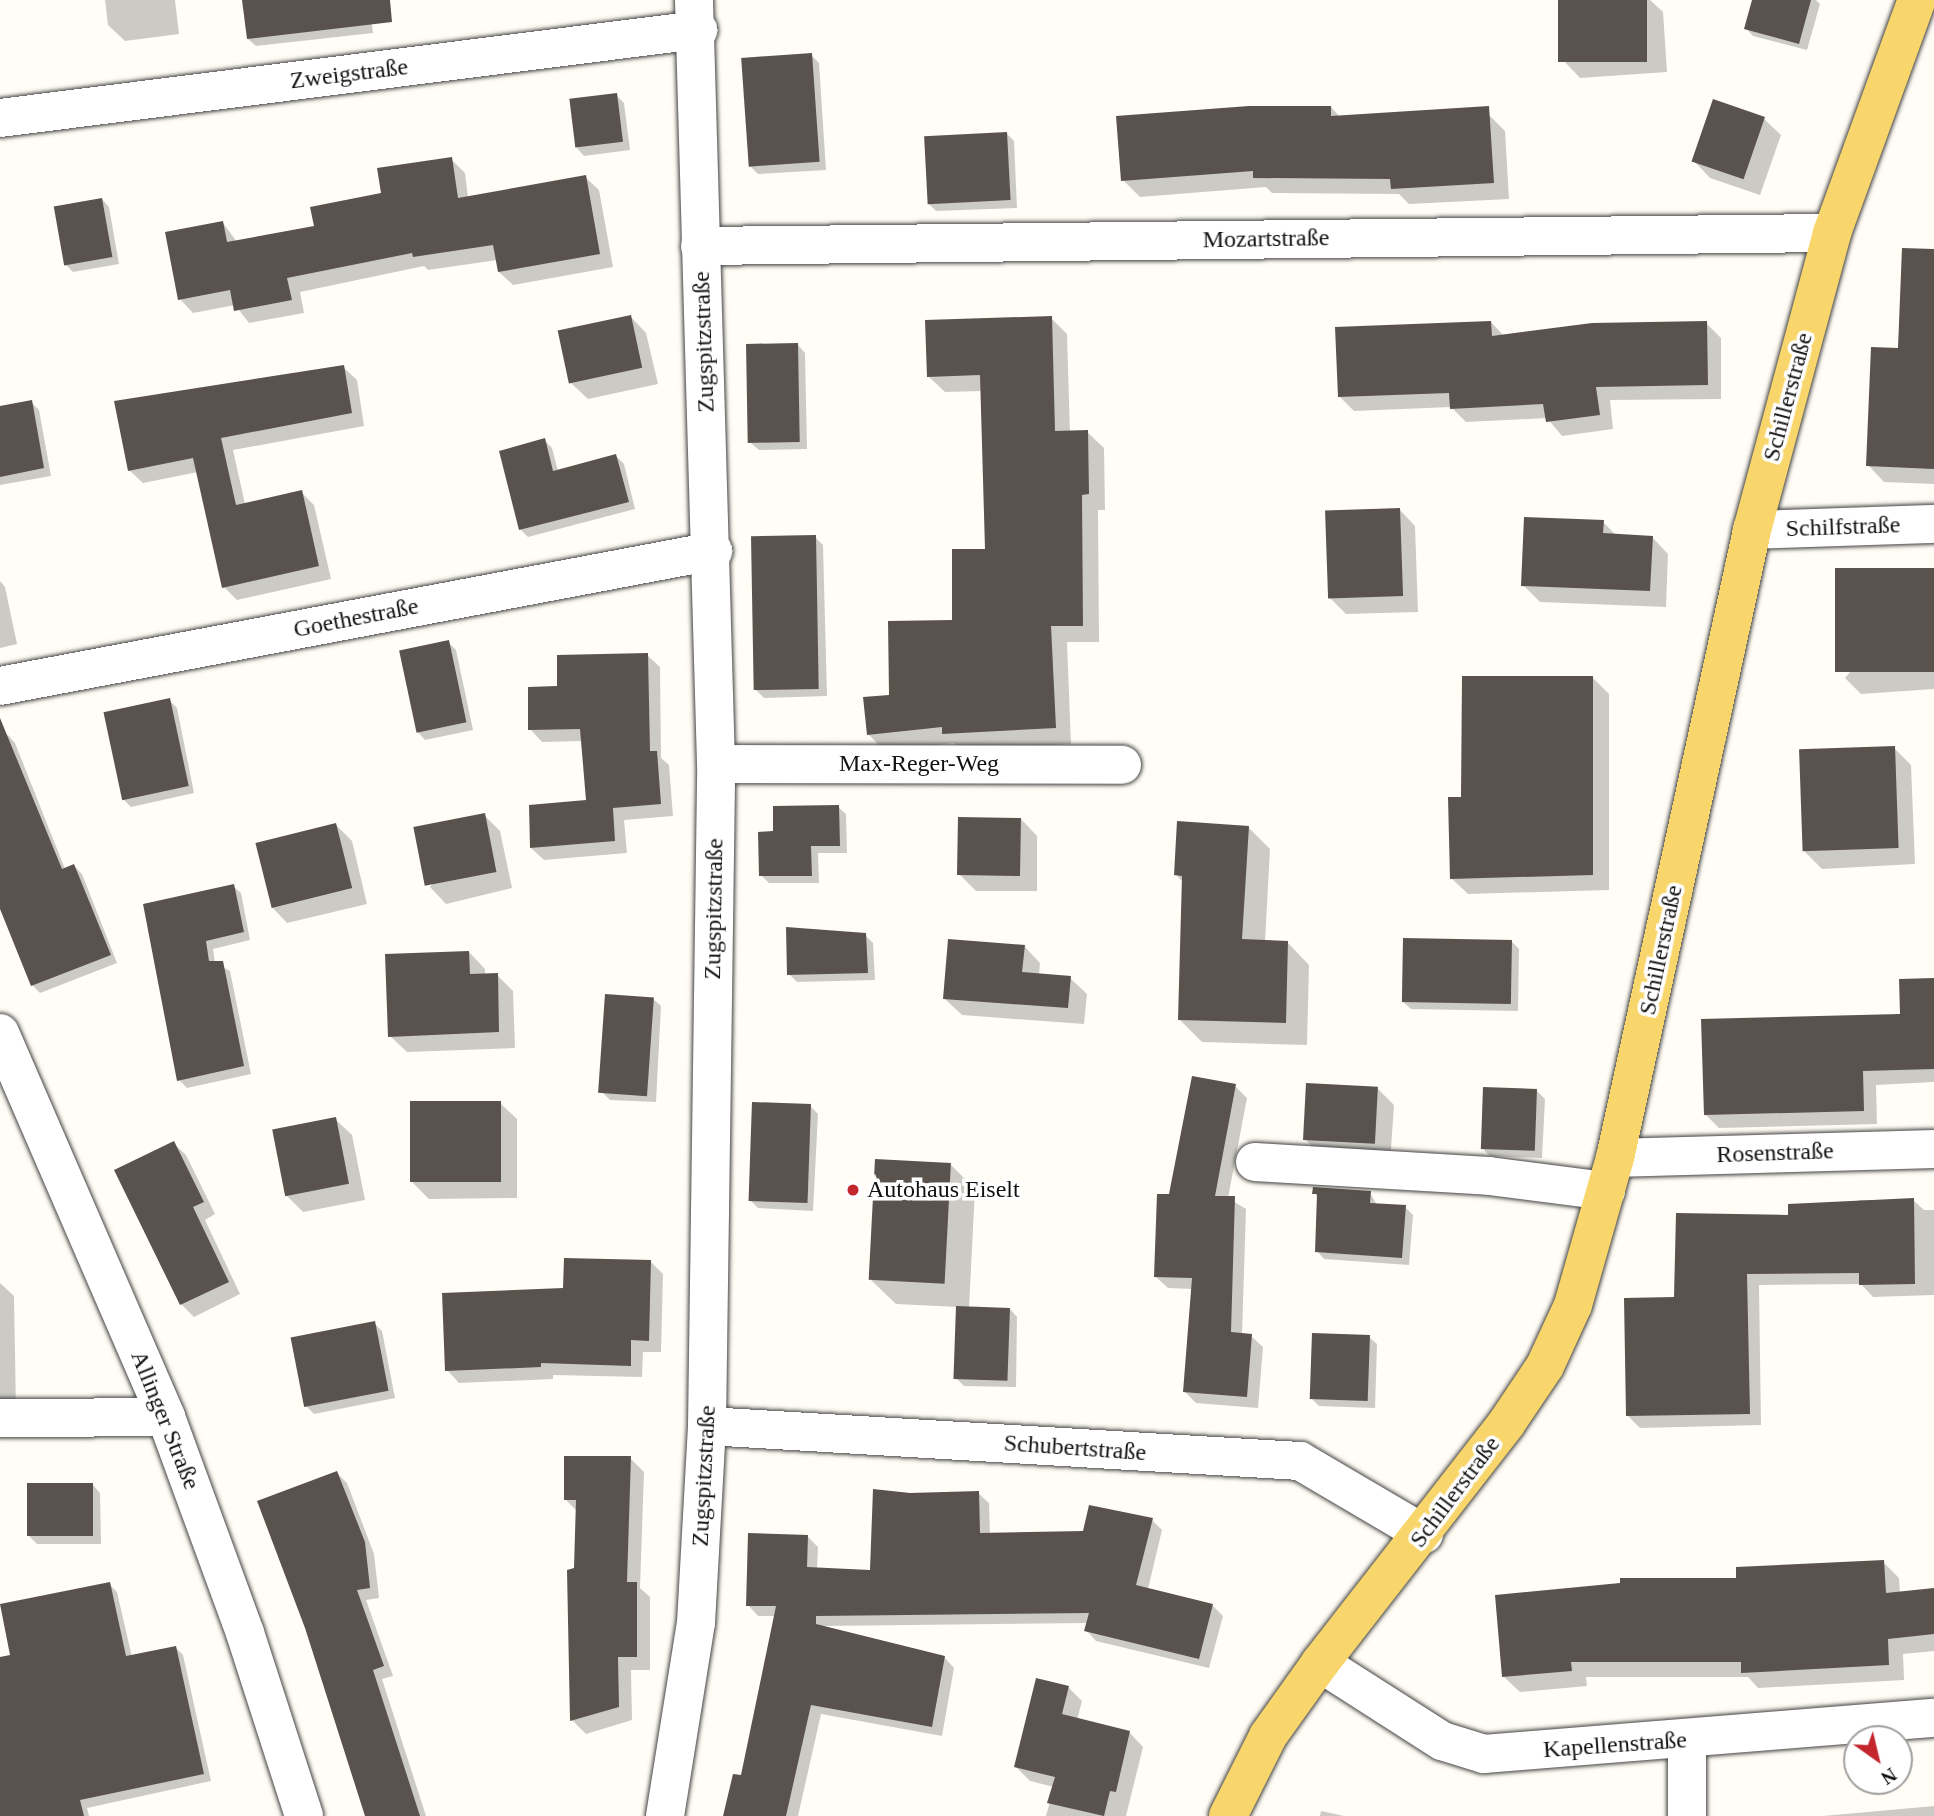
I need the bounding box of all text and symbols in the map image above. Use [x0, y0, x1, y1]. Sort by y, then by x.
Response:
street label: Zweigstraße [288, 52, 410, 96]
street label: Mozartstraße [1202, 223, 1330, 255]
street label: Zugspitzstraße [687, 271, 721, 413]
street label: Schillerstraße [1757, 330, 1819, 464]
street label: Schilfstraße [1785, 511, 1901, 543]
street label: Goethestraße [291, 592, 421, 644]
street label: Max-Reger-Weg [839, 750, 999, 778]
street label: Zugspitzstraße [698, 838, 730, 980]
street label: Schillerstraße [1633, 882, 1689, 1018]
street label: Rosenstraße [1716, 1137, 1834, 1169]
place label: Autohaus Eiselt [867, 1176, 1020, 1204]
marker: Autohaus Eiselt [845, 1182, 861, 1198]
street label: Allinger Straße [124, 1346, 206, 1494]
street label: Zugspitzstraße [686, 1405, 722, 1547]
street label: Schubertstraße [1003, 1429, 1147, 1467]
street label: Schillerstraße [1404, 1431, 1506, 1553]
north arrow [1843, 1725, 1913, 1795]
street label: Kapellenstraße [1542, 1726, 1688, 1764]
text: N [1877, 1764, 1900, 1789]

